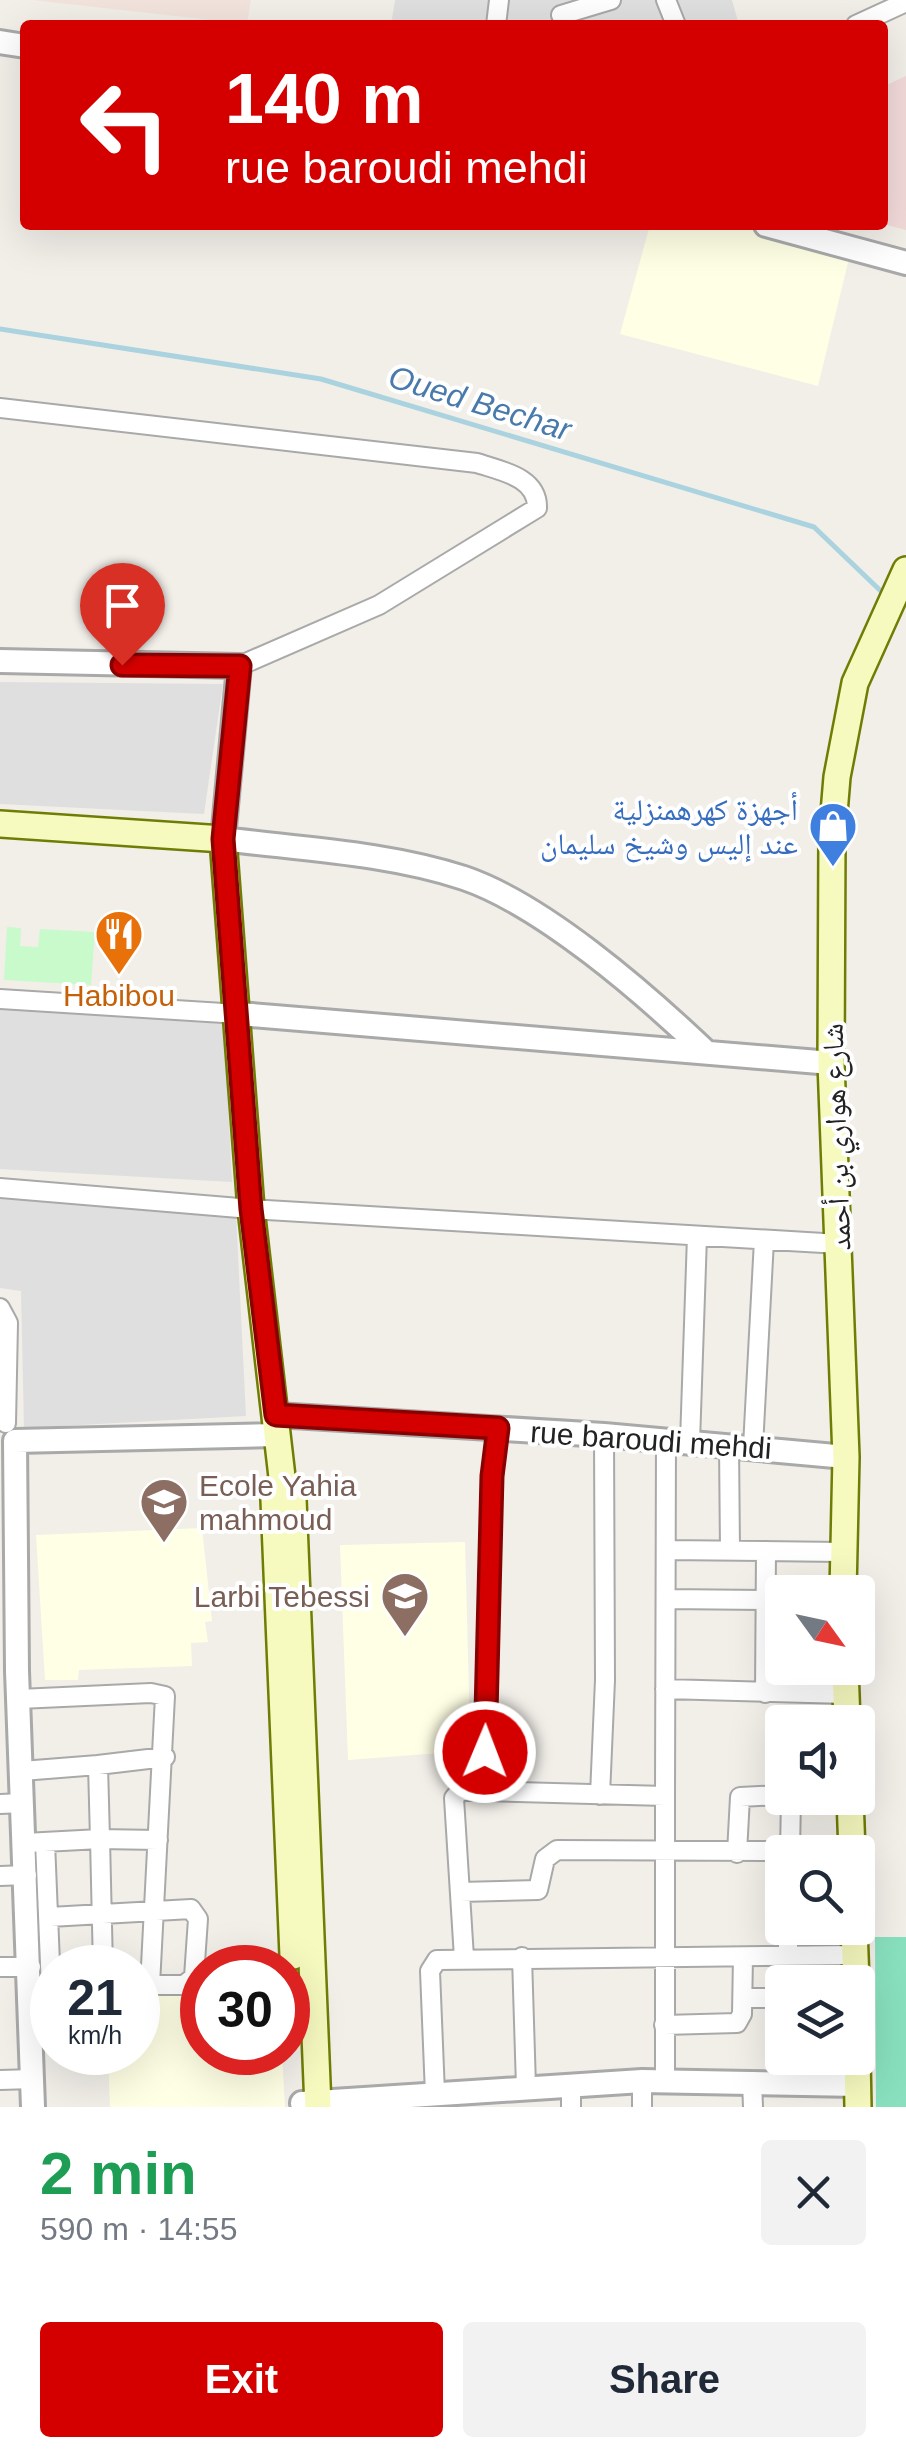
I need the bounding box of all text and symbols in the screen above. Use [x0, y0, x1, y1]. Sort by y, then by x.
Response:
icon: left [60, 60, 190, 190]
text: 140 m [225, 60, 423, 138]
text: rue baroudi mehdi [225, 142, 588, 193]
water label: Oued Bechar [385, 358, 577, 448]
pin [80, 563, 165, 666]
icon: arrive [95, 578, 150, 633]
place label: أجهزة كهرهمنزلية عند إليس وشيخ سليمان [540, 791, 798, 863]
shop icon: أجهزة كهرهمنزلية عند إليس وشيخ سليمان [807, 800, 859, 868]
restaurant icon: Habibou [93, 908, 145, 976]
place label: Habibou [63, 979, 175, 1012]
street label: شارع هواري بن أحمد [814, 1023, 864, 1251]
street label: rue baroudi mehdi [529, 1415, 773, 1465]
place label: Ecole Yahia mahmoud [199, 1469, 357, 1536]
school or university icon: Ecole Yahia mahmoud [138, 1476, 190, 1544]
school or university icon: Larbi Tebessi [379, 1570, 431, 1638]
north arrow [765, 1575, 875, 1685]
map controls [765, 1575, 875, 2075]
place label: Larbi Tebessi [194, 1580, 370, 1613]
position arrow [433, 1700, 537, 1804]
button: sound [765, 1705, 875, 1815]
button: search [765, 1835, 875, 1945]
speed limit sign: 30 [180, 1945, 310, 2075]
button: layers [765, 1965, 875, 2075]
text: 21 [67, 1970, 123, 2026]
text: km/h [68, 2021, 122, 2049]
text: 2 min [40, 2140, 197, 2207]
button: close [761, 2140, 866, 2245]
text: 590 m · 14:55 [40, 2211, 237, 2247]
button: Exit [40, 2322, 443, 2437]
button: Share [463, 2322, 866, 2437]

